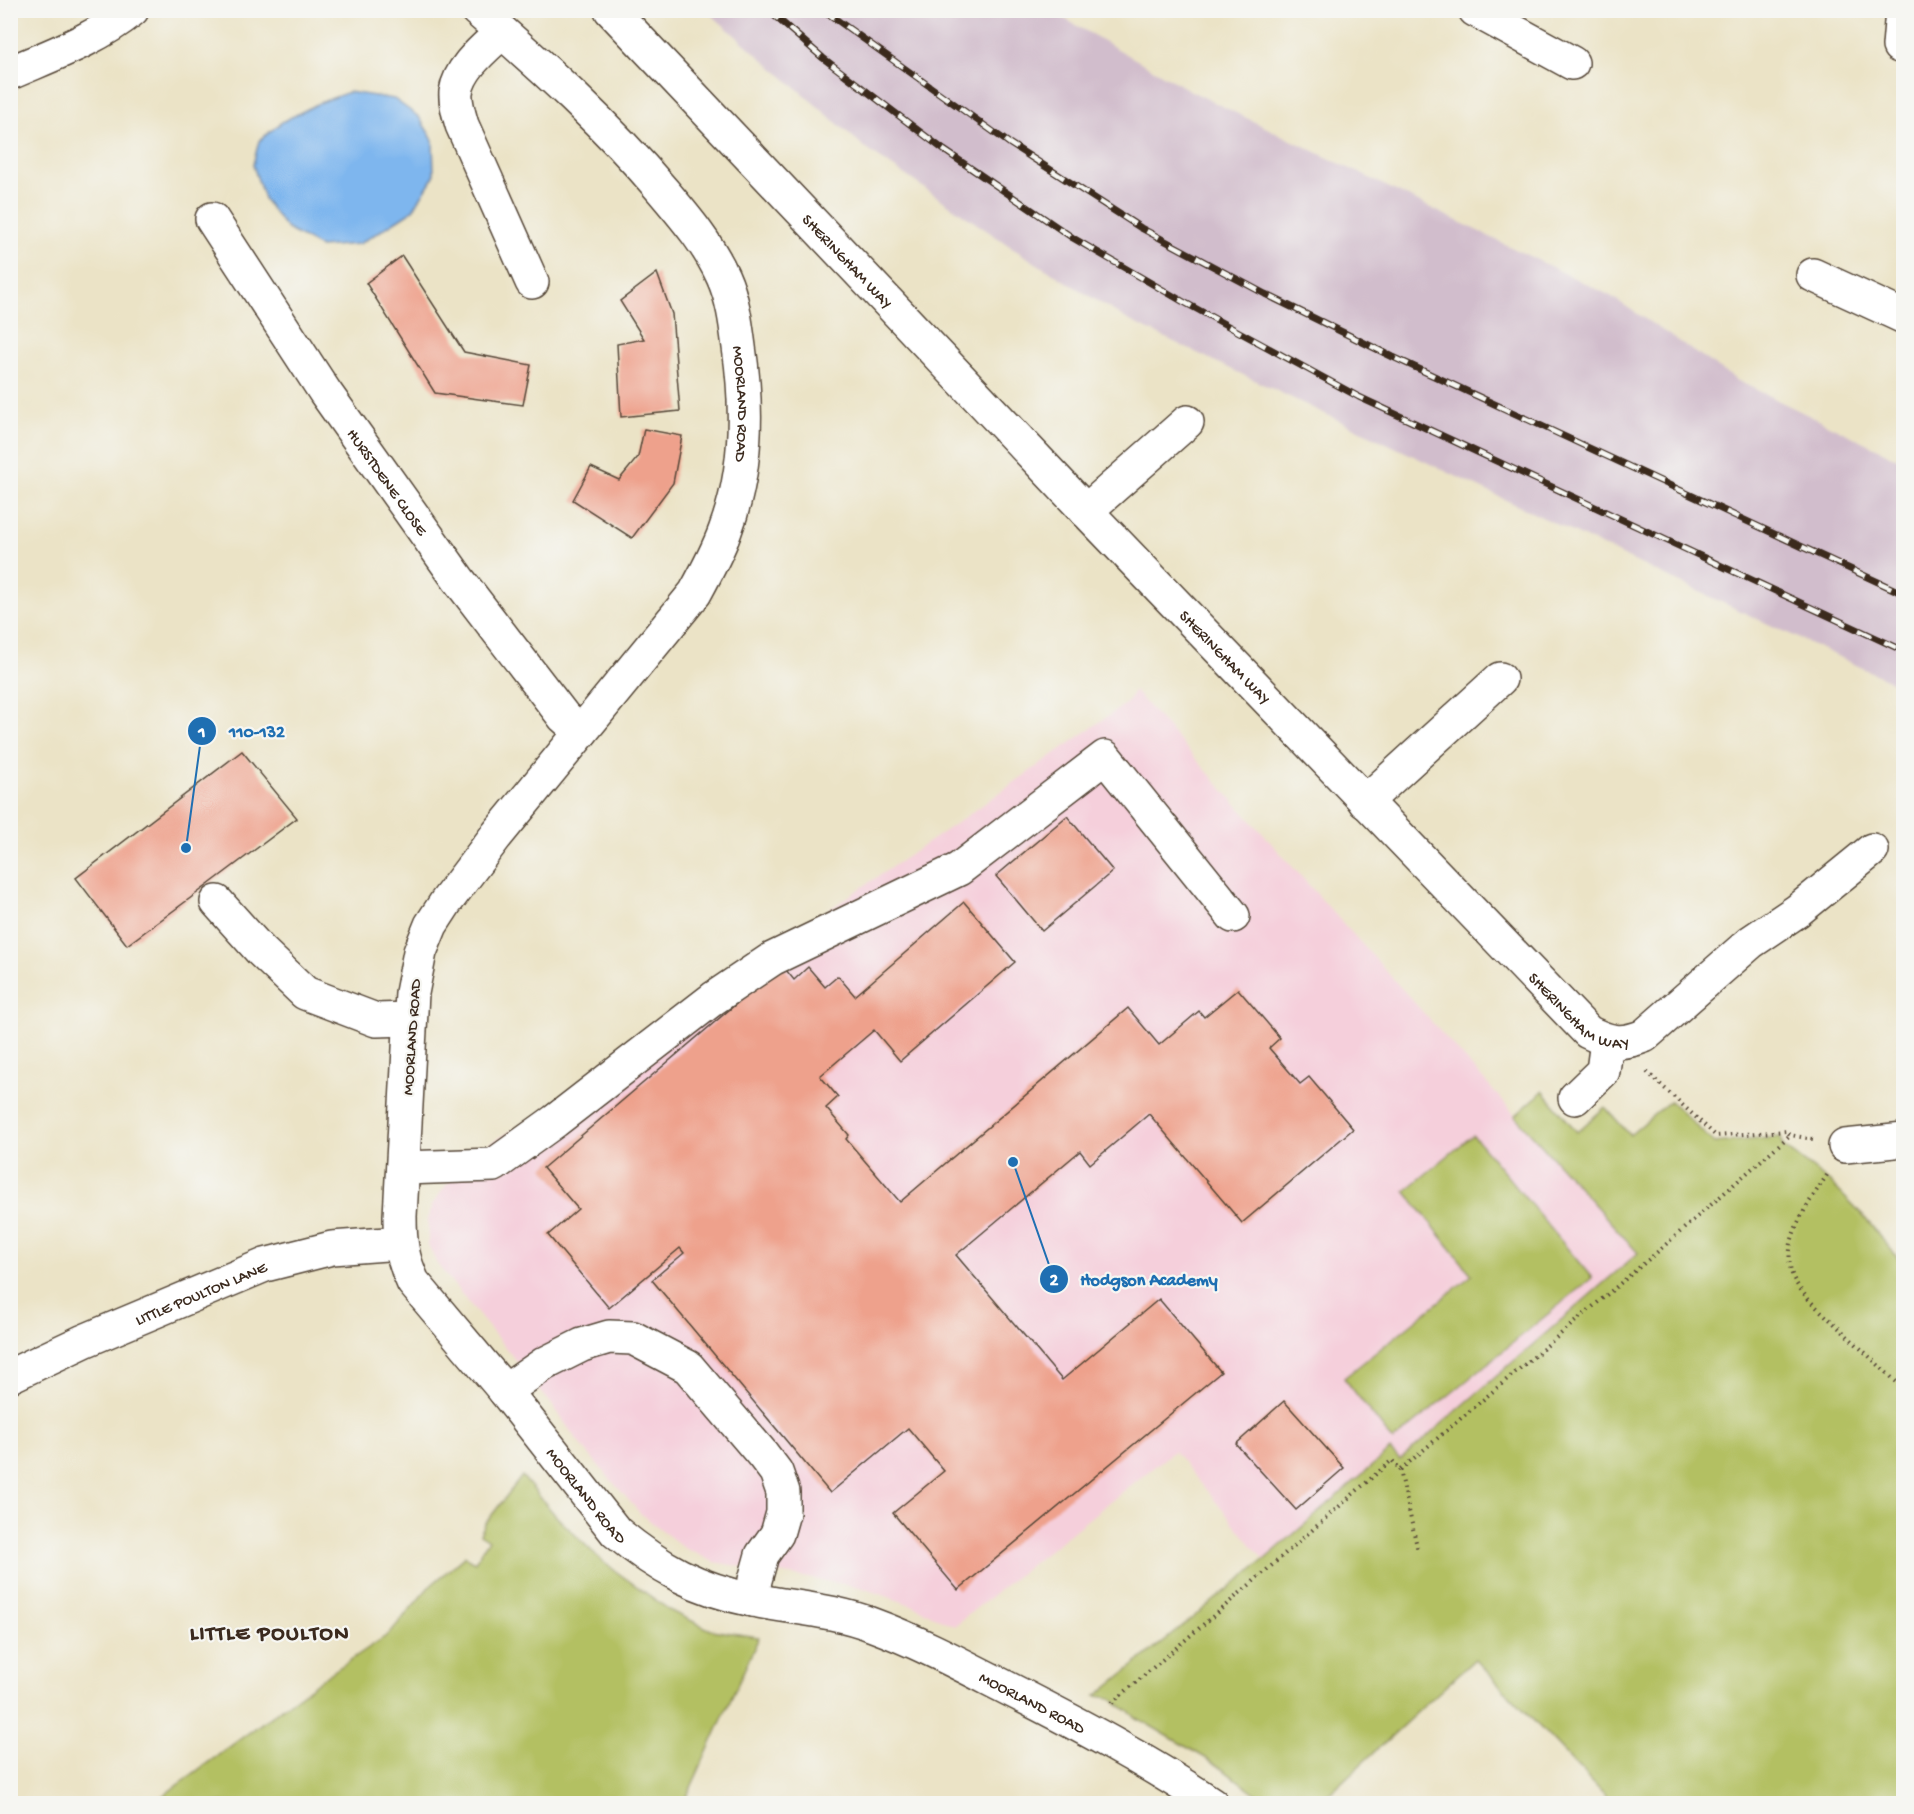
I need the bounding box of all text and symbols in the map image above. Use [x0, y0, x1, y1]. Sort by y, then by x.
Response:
street label: SHERINGHAM WAY [797, 212, 895, 314]
street label: MOORLAND ROAD [726, 345, 750, 463]
street label: HURSTDENE CLOSE [341, 426, 431, 541]
street label: SHERINGHAM WAY [1174, 608, 1273, 710]
callout: 110-132 [187, 713, 296, 749]
text: 1 [197, 723, 206, 744]
text: 110-132 [228, 723, 285, 744]
street label: SHERINGHAM WAY [1523, 970, 1631, 1055]
street label: MOORLAND ROAD [400, 978, 427, 1096]
street label: LITTLE POULTON LANE [133, 1259, 271, 1331]
callout: Hodgson Academy [1039, 1261, 1230, 1297]
text: 2 [1050, 1271, 1059, 1292]
text: Hodgson Academy [1080, 1271, 1218, 1292]
street label: MOORLAND ROAD [541, 1445, 629, 1550]
district label: LITTLE POULTON [190, 1622, 350, 1648]
street label: MOORLAND ROAD [975, 1669, 1088, 1740]

